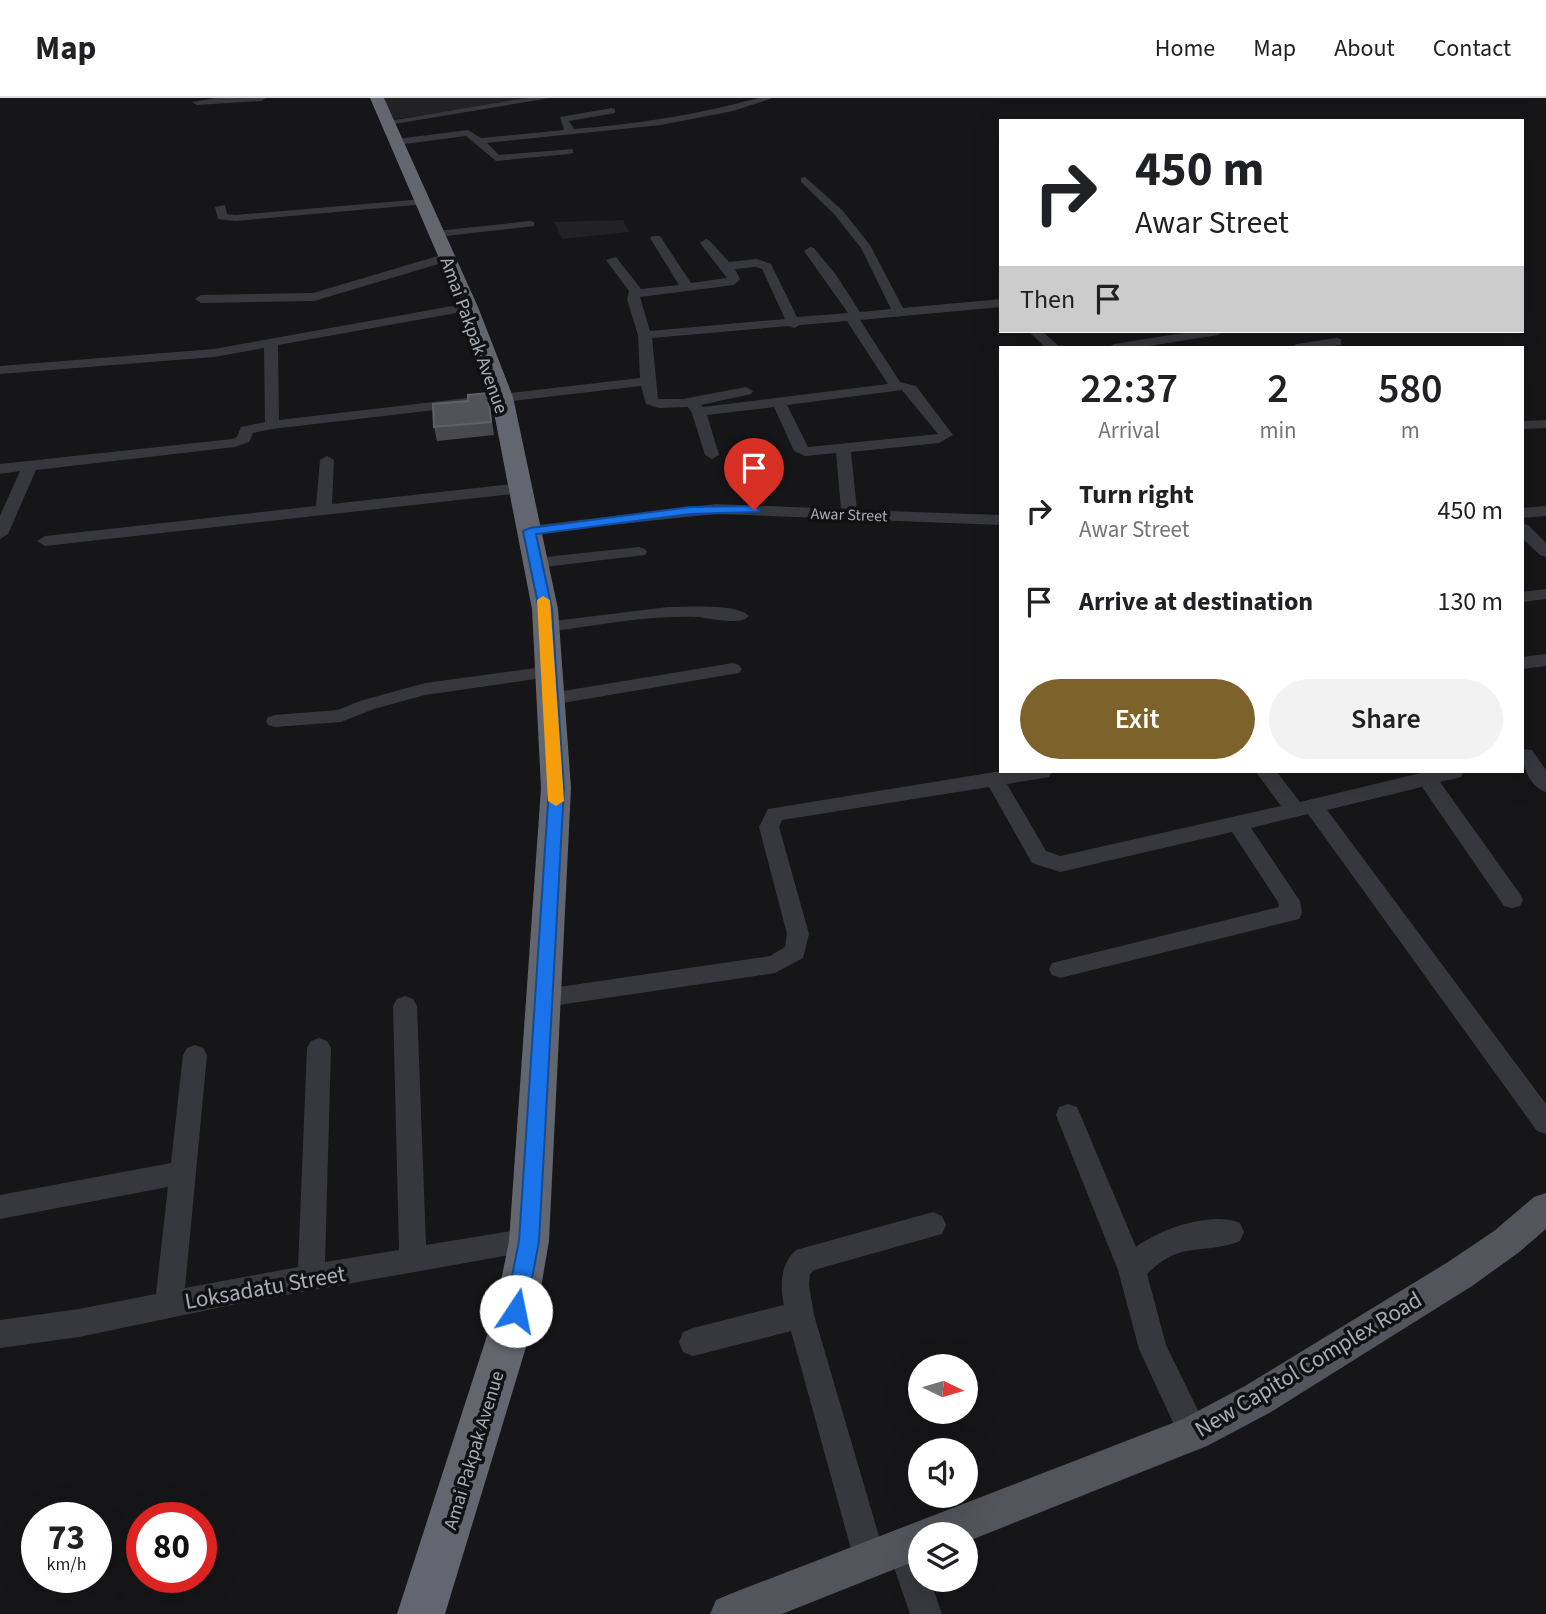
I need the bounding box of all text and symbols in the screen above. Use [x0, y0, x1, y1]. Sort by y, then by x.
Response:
text: Map [35, 25, 96, 72]
text: Home [1155, 31, 1215, 66]
text: Map [1253, 31, 1296, 66]
text: About [1334, 31, 1395, 66]
text: Contact [1433, 31, 1511, 66]
text: 450 m [1135, 135, 1264, 205]
icon: right [1020, 147, 1111, 238]
text: Awar Street [1135, 200, 1289, 246]
street label: Amai Pakpak Avenue [433, 254, 514, 418]
icon: arrive [1089, 280, 1127, 318]
text: Then [1020, 281, 1075, 318]
text: 22:37 [1080, 359, 1178, 419]
text: 2 [1267, 359, 1289, 419]
text: 580 [1378, 359, 1443, 419]
text: Arrival [1098, 414, 1160, 447]
text: min [1259, 414, 1297, 447]
text: m [1401, 414, 1420, 447]
pin [724, 438, 784, 510]
icon: arrive [735, 449, 773, 487]
text: Turn right [1079, 476, 1194, 513]
icon: right [1020, 492, 1058, 530]
text: 450 m [1437, 492, 1503, 529]
street label: Awar Street [810, 503, 888, 527]
text: Awar Street [1079, 513, 1190, 546]
icon: arrive [1020, 583, 1058, 621]
text: Arrive at destination [1079, 583, 1313, 620]
text: 130 m [1437, 583, 1503, 620]
button: Exit [1020, 679, 1255, 759]
button: Share [1269, 679, 1503, 759]
street label: Loksadatu Street [182, 1257, 348, 1318]
position arrow [479, 1274, 553, 1348]
street label: New Capitol Complex Road [1188, 1283, 1428, 1445]
north arrow [908, 1354, 978, 1424]
map controls [908, 1354, 978, 1592]
street label: Amai Pakpak Avenue [437, 1368, 511, 1533]
button: sound [908, 1438, 978, 1508]
speed limit sign: 80 [126, 1502, 217, 1593]
text: 73 [48, 1513, 85, 1563]
button: layers [908, 1522, 978, 1592]
text: km/h [47, 1552, 86, 1577]

